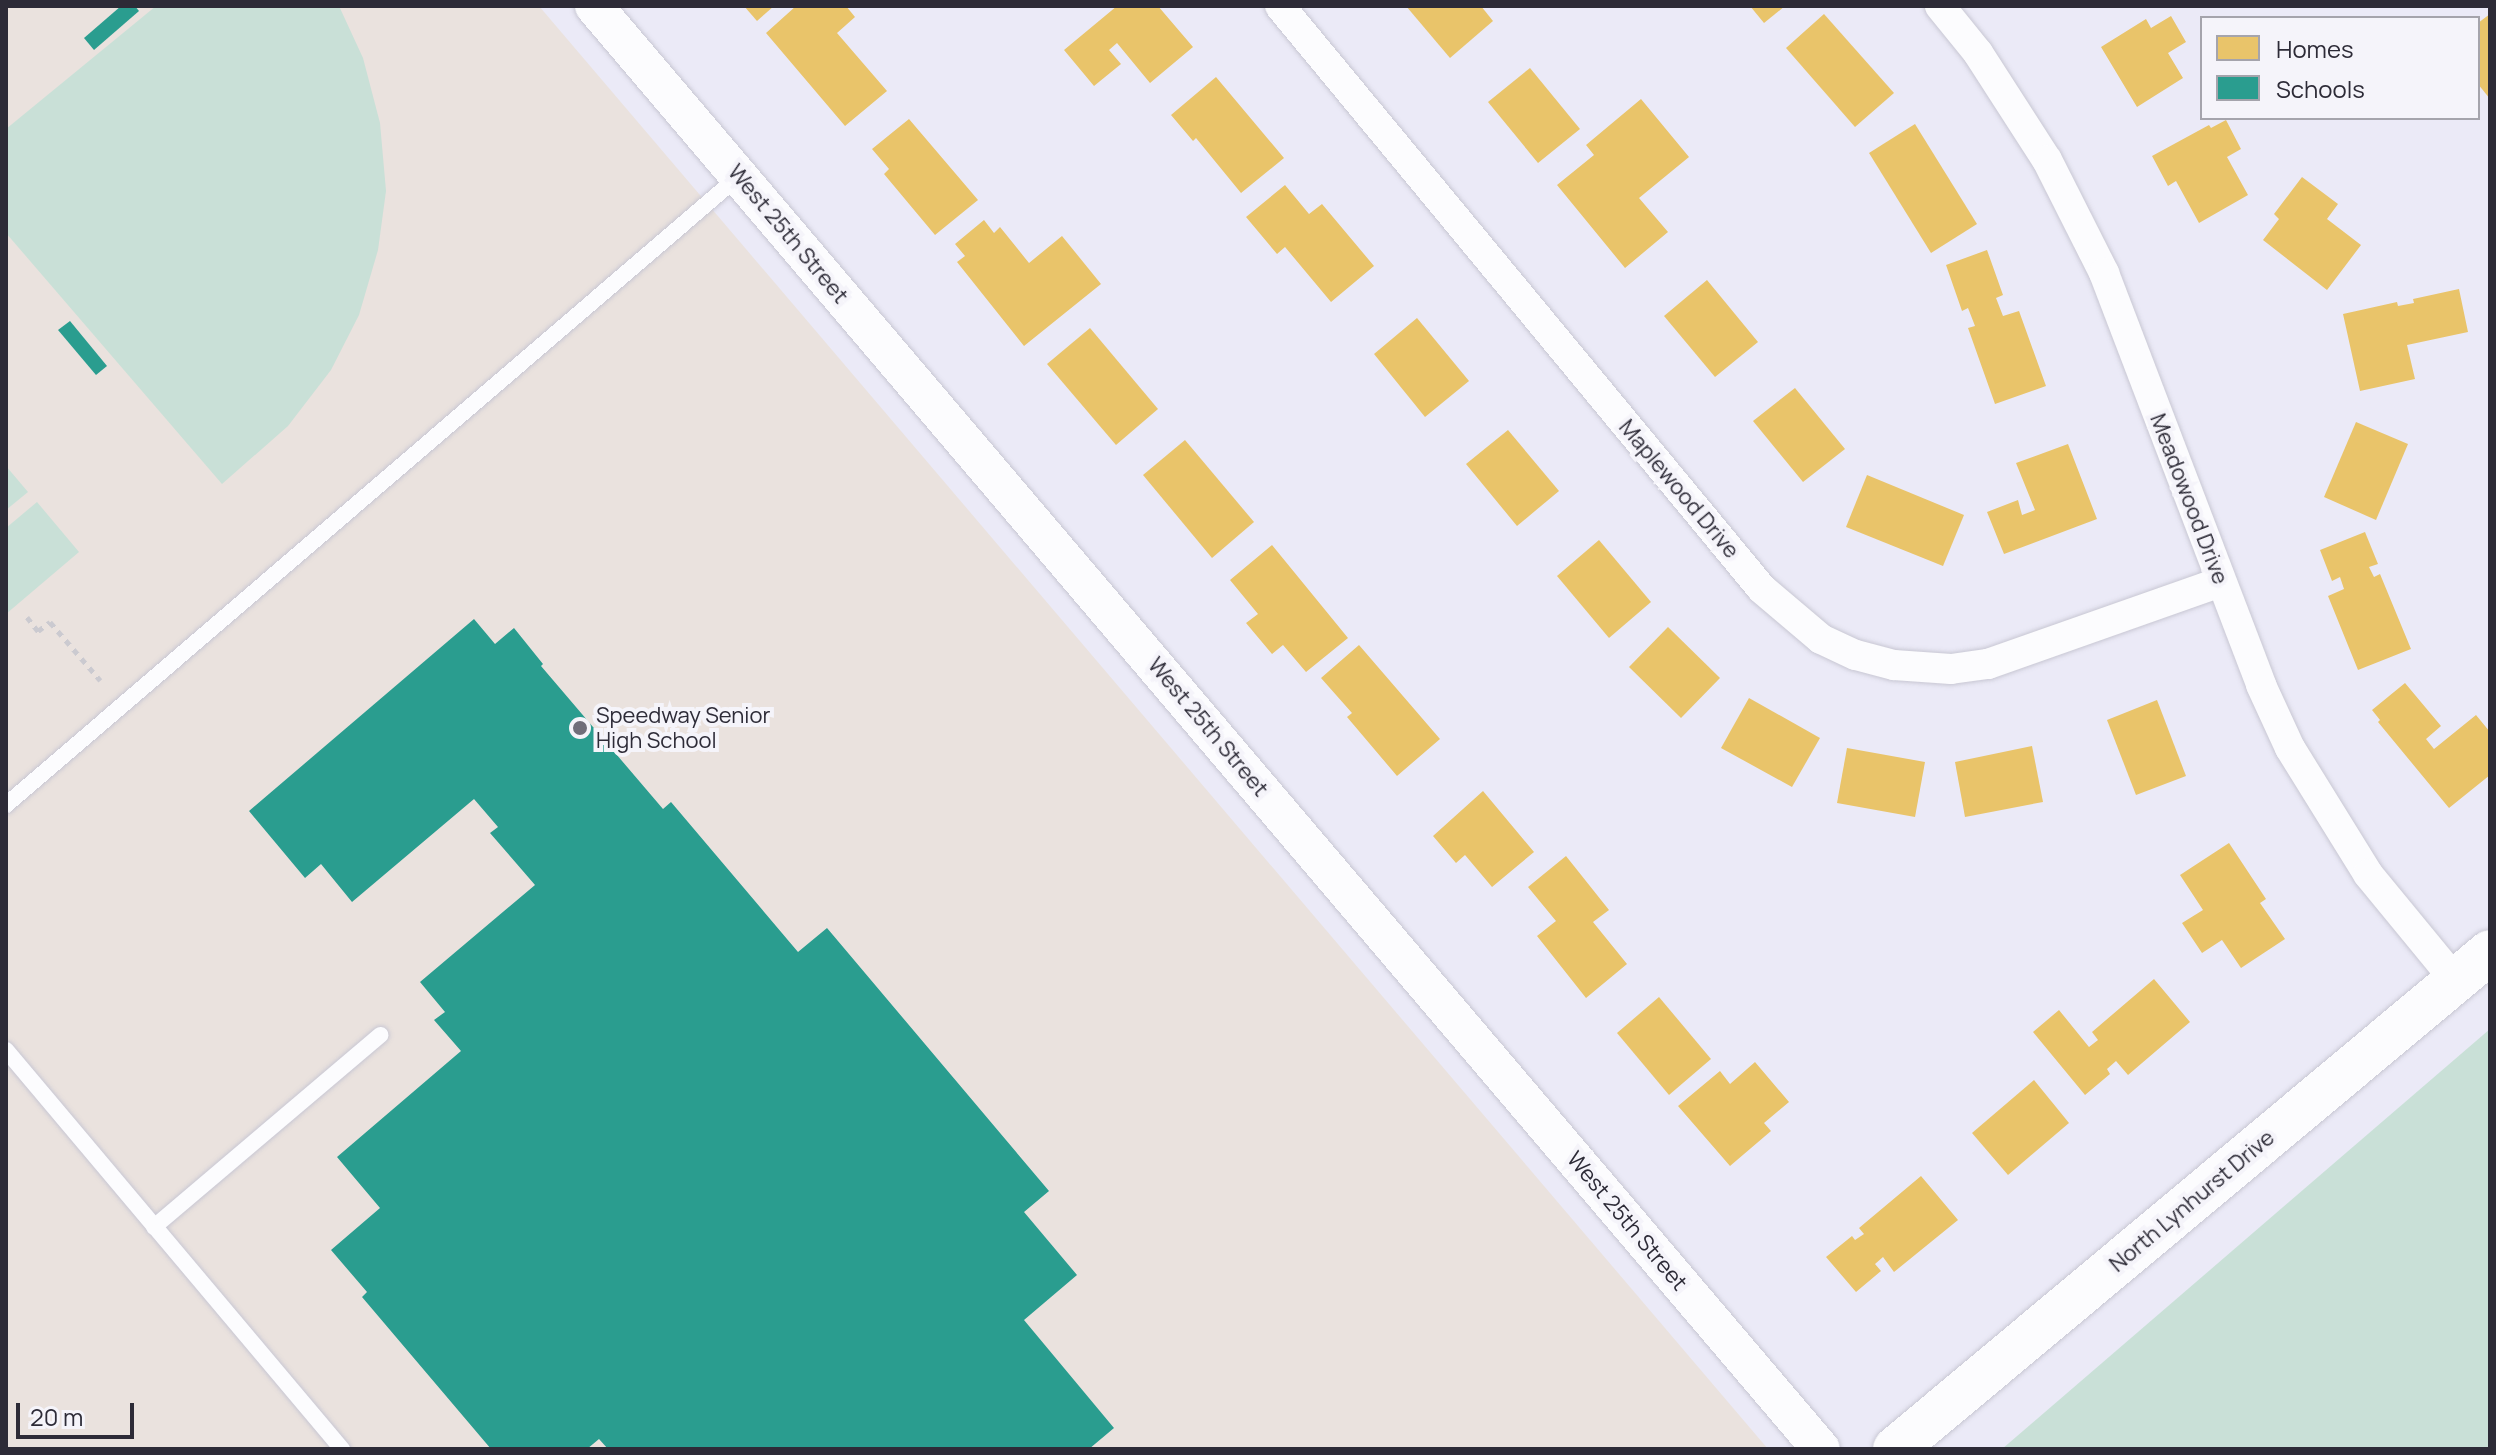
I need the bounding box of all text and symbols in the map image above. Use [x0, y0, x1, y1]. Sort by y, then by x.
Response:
legend [2200, 16, 2480, 120]
text: Homes [2276, 32, 2354, 65]
text: Schools [2276, 72, 2365, 105]
street label: West 25th Street [722, 159, 854, 309]
street label: Meadowood Drive [2144, 410, 2234, 588]
street label: Maplewood Drive [1613, 414, 1745, 564]
street label: West 25th Street [1142, 652, 1274, 802]
place label: Speedway Senior High School [596, 702, 770, 754]
marker: Speedway Senior High School [571, 719, 589, 737]
street label: North Lynhurst Drive [2104, 1124, 2280, 1278]
street label: West 25th Street [1561, 1146, 1693, 1296]
scale bar [20, 1387, 138, 1437]
text: 20 m [30, 1400, 83, 1433]

